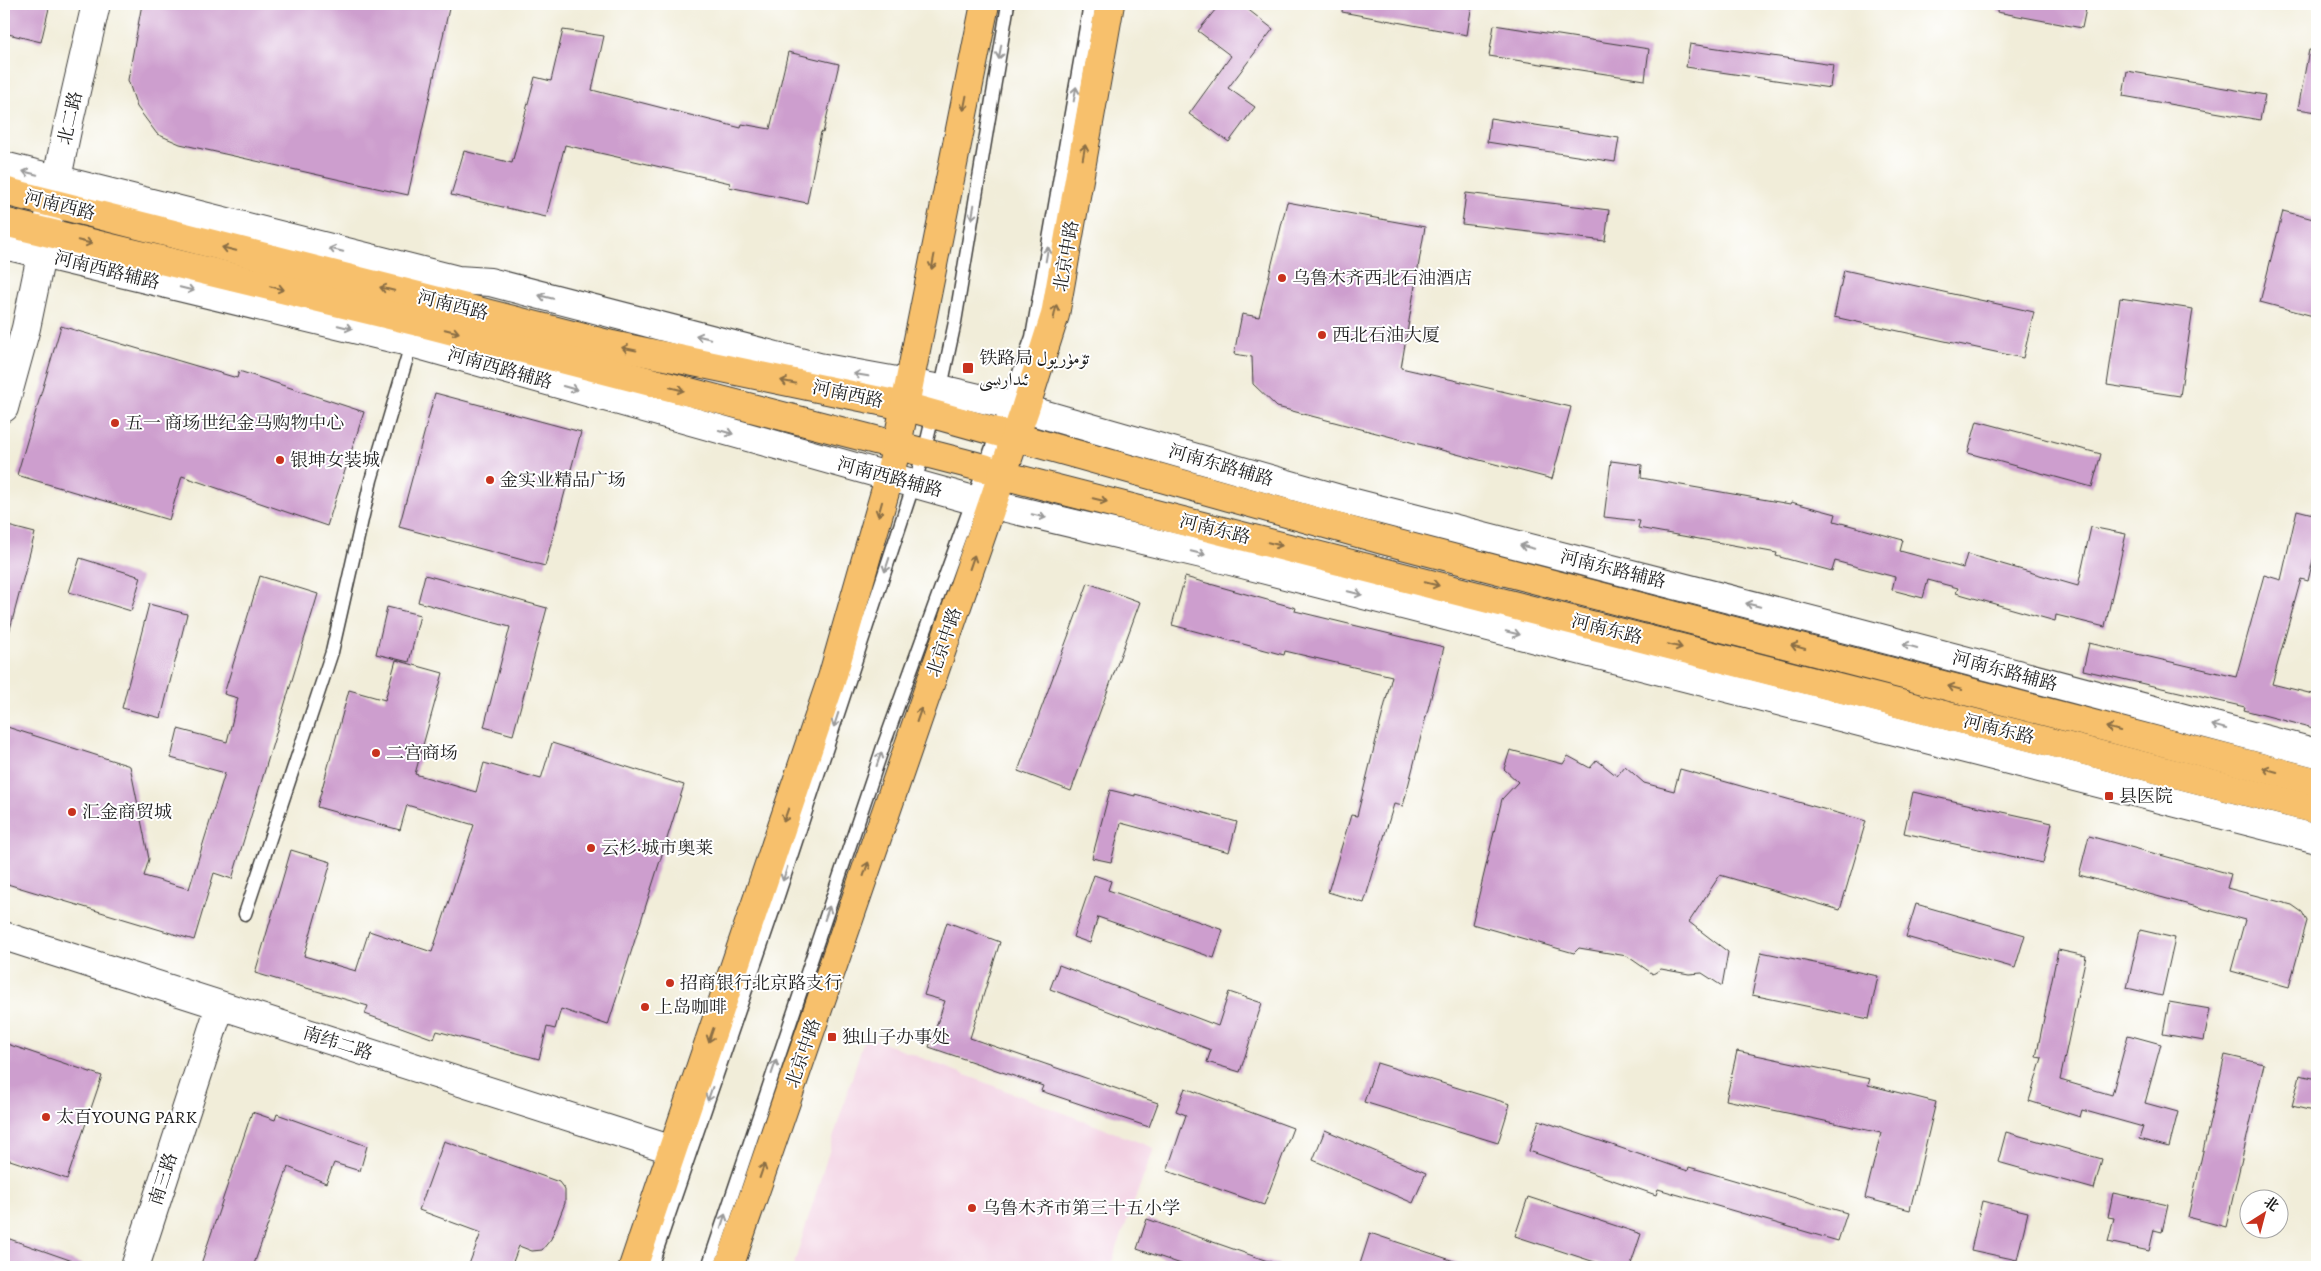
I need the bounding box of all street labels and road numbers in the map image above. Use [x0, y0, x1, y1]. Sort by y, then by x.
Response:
street label: 北二路 [52, 89, 88, 147]
street label: 河南西路 [22, 185, 98, 225]
street label: 北京中路 [1048, 218, 1084, 294]
street label: 河南西路辅路 [52, 245, 162, 295]
street label: 河南西路 [415, 285, 491, 325]
street label: 河南西路辅路 [445, 342, 555, 394]
street label: 河南西路 [810, 375, 886, 413]
street label: 河南东路辅路 [1166, 439, 1276, 491]
street label: 河南西路辅路 [835, 451, 945, 503]
street label: 河南东路 [1177, 509, 1253, 549]
street label: 河南东路辅路 [1558, 544, 1668, 594]
street label: 北京中路 [921, 604, 967, 680]
street label: 河南东路 [1569, 609, 1645, 649]
street label: 河南东路辅路 [1950, 645, 2060, 697]
street label: 河南东路 [1961, 709, 2037, 749]
street label: 北京中路 [780, 1015, 826, 1091]
street label: 南纬二路 [300, 1020, 376, 1066]
street label: 南三路 [143, 1150, 183, 1208]

